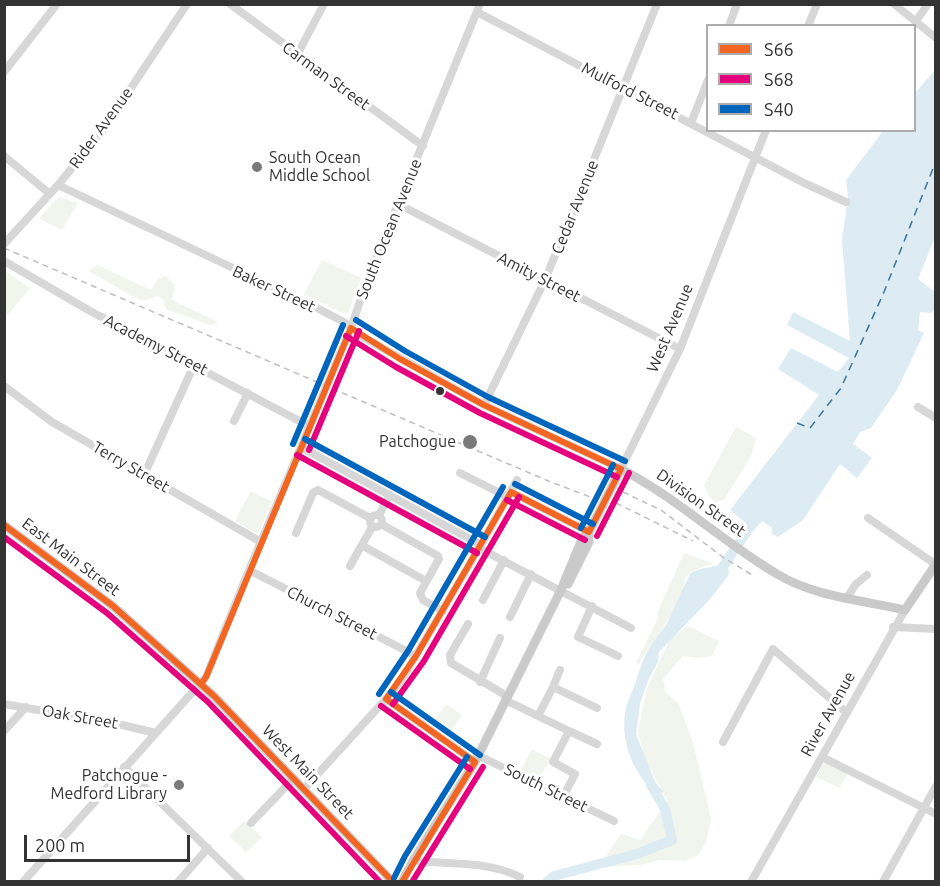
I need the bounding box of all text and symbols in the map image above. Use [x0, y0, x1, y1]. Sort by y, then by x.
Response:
legend [706, 24, 916, 132]
street label: Carman Street [278, 38, 374, 114]
text: S66 [764, 39, 794, 59]
street label: Mulford Street [578, 58, 682, 124]
text: S68 [764, 69, 794, 89]
street label: Rider Avenue [65, 84, 137, 172]
text: S40 [764, 99, 794, 119]
place label: South Ocean Middle School [269, 148, 370, 186]
street label: South Ocean Avenue [352, 156, 426, 302]
street label: Cedar Avenue [547, 157, 603, 257]
marker: South Ocean Middle School [250, 160, 264, 174]
street label: Amity Street [494, 248, 584, 306]
street label: Baker Street [229, 261, 319, 317]
street label: West Avenue [643, 281, 697, 375]
street label: Academy Street [101, 311, 211, 379]
unlabelled marker [434, 385, 446, 397]
place label: Patchogue [379, 432, 456, 452]
marker: Patchogue [461, 433, 479, 451]
street label: Terry Street [89, 437, 173, 497]
street label: Division Street [653, 465, 749, 541]
street label: East Main Street [18, 514, 124, 600]
street label: Church Street [284, 582, 380, 644]
street label: River Avenue [797, 668, 859, 760]
street label: Oak Street [40, 701, 120, 733]
street label: West Main Street [258, 721, 358, 823]
street label: South Street [501, 760, 591, 816]
place label: Patchogue - Medford Library [51, 766, 167, 804]
marker: Patchogue - Medford Library [172, 778, 186, 792]
scale bar [27, 823, 194, 861]
text: 200 m [35, 835, 85, 855]

